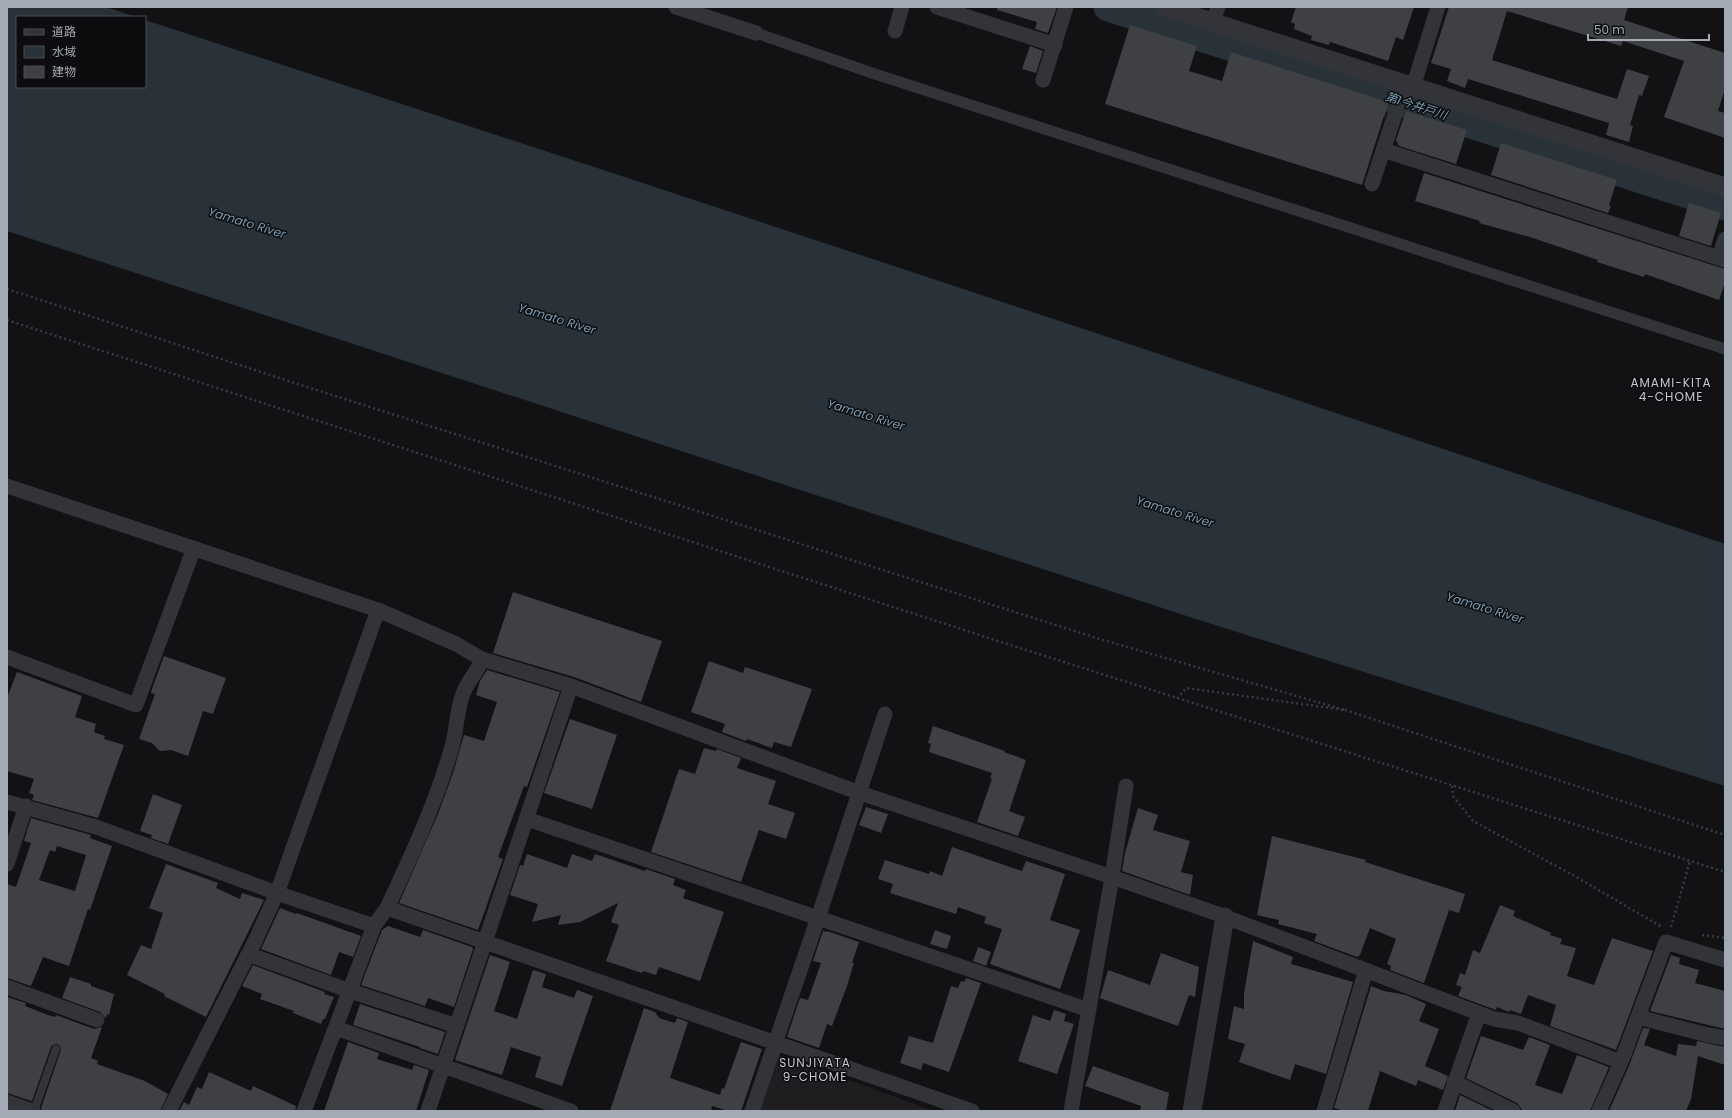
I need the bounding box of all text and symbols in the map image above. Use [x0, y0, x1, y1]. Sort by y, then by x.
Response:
legend [16, 16, 146, 88]
scale bar [1588, 16, 1709, 42]
text: 50 m [1594, 21, 1625, 38]
text: 道路 [52, 23, 76, 40]
text: 水域 [52, 43, 76, 60]
text: 建物 [52, 63, 76, 80]
water label: 第1今井戸川 [1383, 88, 1451, 124]
water label: Yamato River [206, 203, 288, 243]
water label: Yamato River [516, 299, 598, 339]
district label: AMAMI-KITA 4-CHOME [1630, 374, 1712, 405]
water label: Yamato River [825, 395, 907, 435]
water label: Yamato River [1134, 492, 1216, 532]
water label: Yamato River [1444, 588, 1526, 628]
district label: SUNJIYATA 9-CHOME [779, 1054, 851, 1085]

